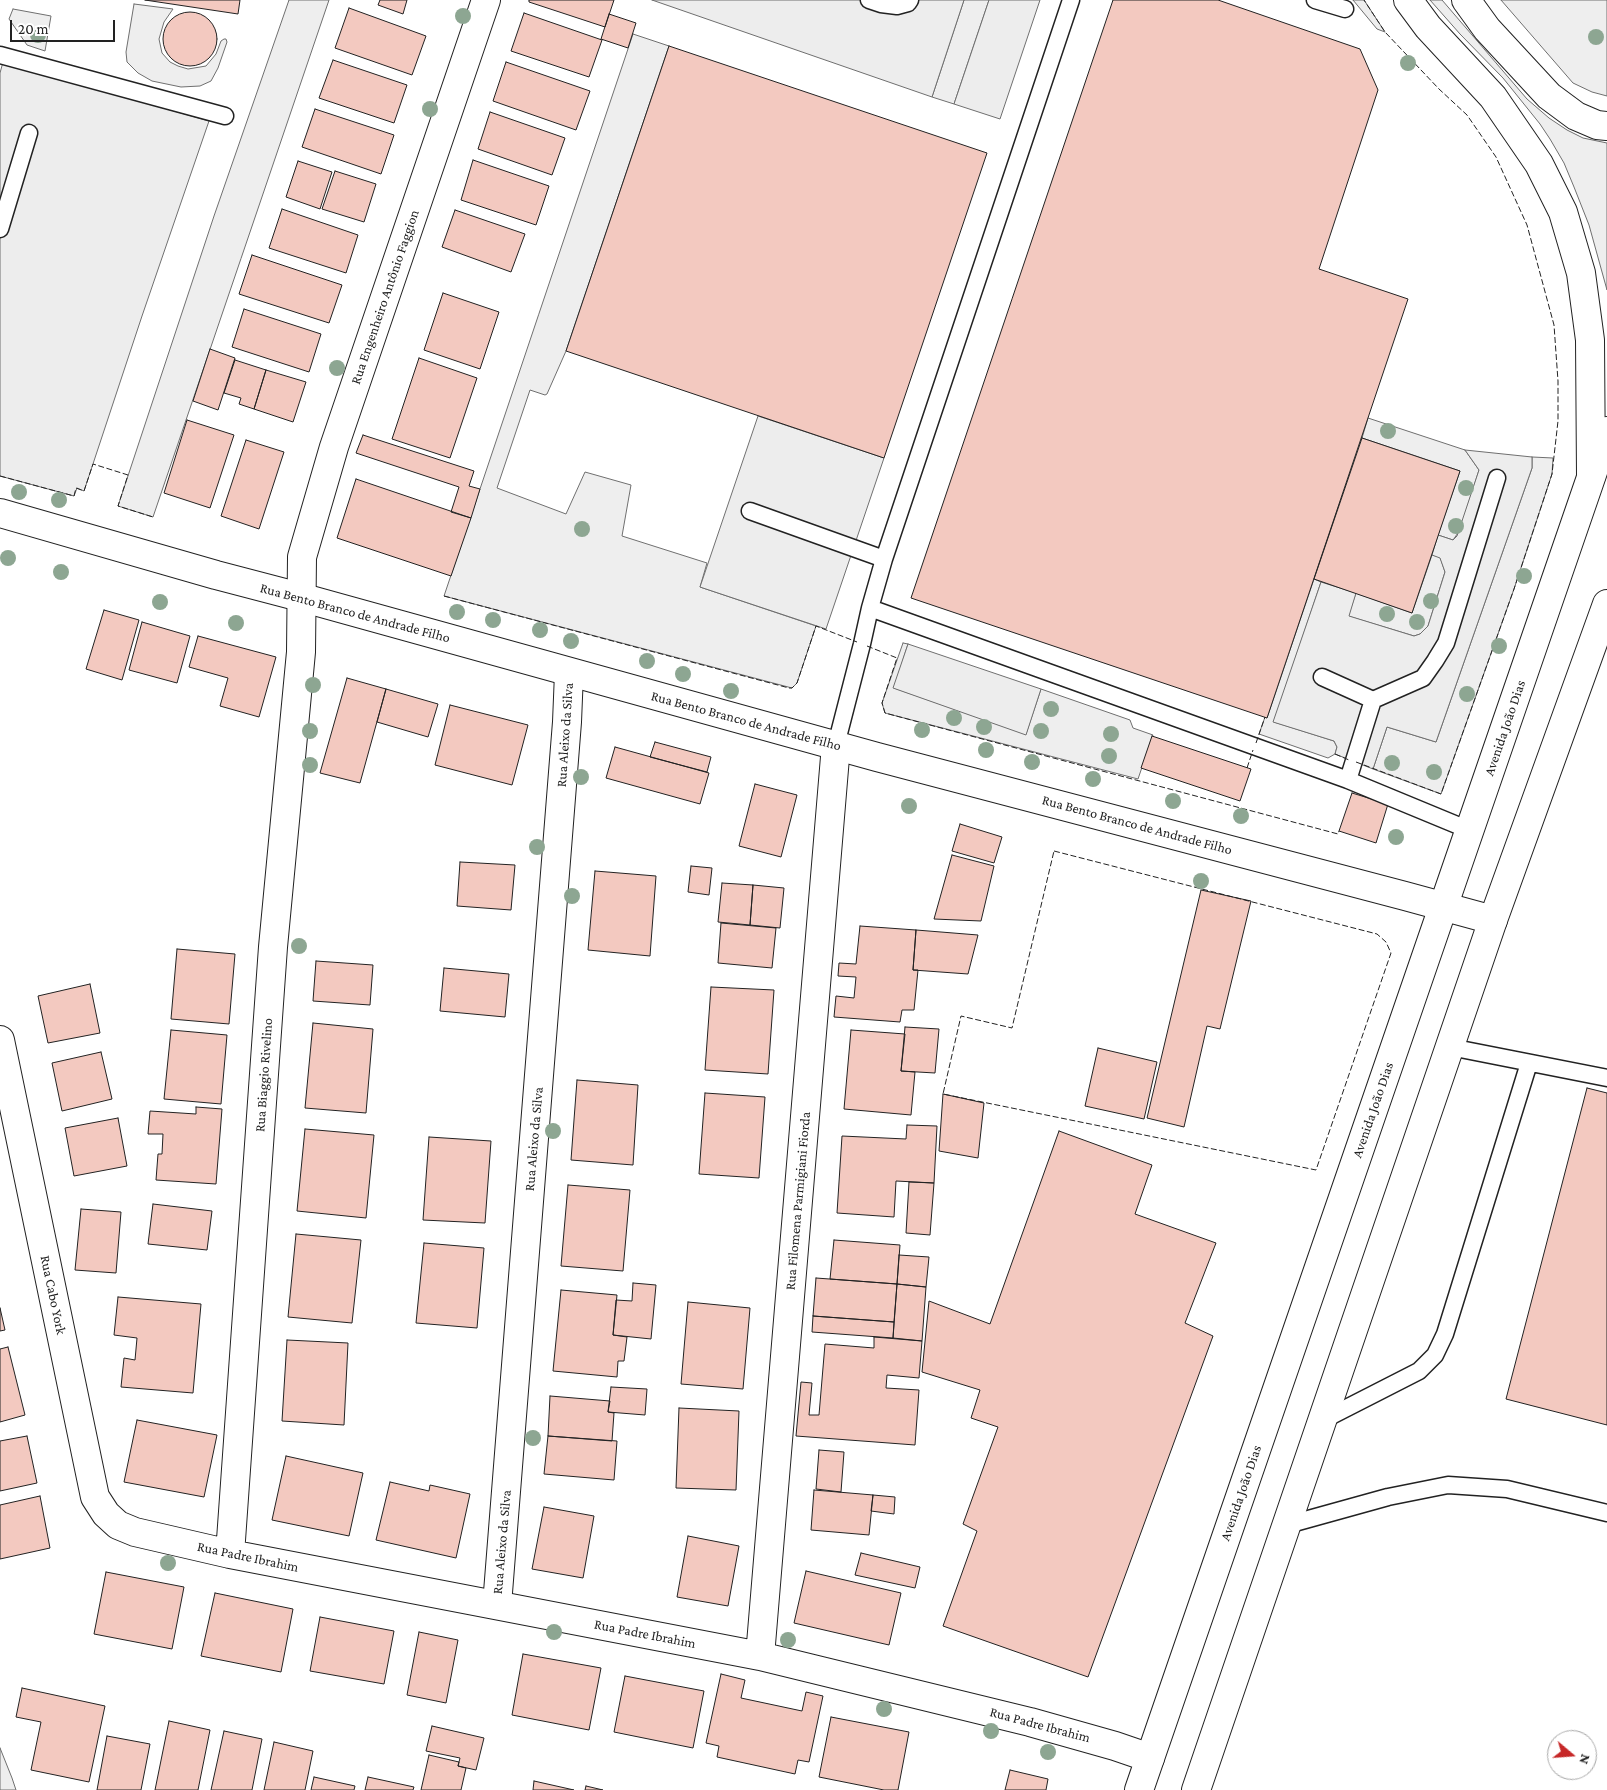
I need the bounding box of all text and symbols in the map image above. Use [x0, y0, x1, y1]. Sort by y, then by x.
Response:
scale bar [12, 10, 118, 42]
text: 20 m [18, 21, 49, 37]
street label: Rua Engenheiro Antônio Faggion [347, 207, 423, 387]
street label: Rua Bento Branco de Andrade Filho [258, 579, 452, 647]
street label: Avenida João Dias [1481, 678, 1529, 778]
street label: Rua Aleixo da Silva [553, 682, 577, 788]
street label: Rua Bento Branco de Andrade Filho [649, 687, 843, 755]
street label: Rua Bento Branco de Andrade Filho [1040, 791, 1234, 859]
street label: Rua Biaggio Rivelino [252, 1017, 276, 1133]
street label: Avenida João Dias [1349, 1060, 1397, 1160]
street label: Rua Aleixo da Silva [521, 1086, 547, 1192]
street label: Rua Filomena Parmigiani Fiorda [782, 1111, 814, 1291]
street label: Rua Cabo York [36, 1254, 70, 1336]
street label: Avenida João Dias [1217, 1443, 1265, 1543]
street label: Rua Aleixo da Silva [489, 1489, 515, 1595]
street label: Rua Padre Ibrahim [196, 1538, 300, 1576]
street label: Rua Padre Ibrahim [593, 1616, 697, 1652]
street label: Rua Padre Ibrahim [988, 1704, 1092, 1746]
north arrow [1547, 1730, 1597, 1780]
text: N [1576, 1752, 1594, 1766]

